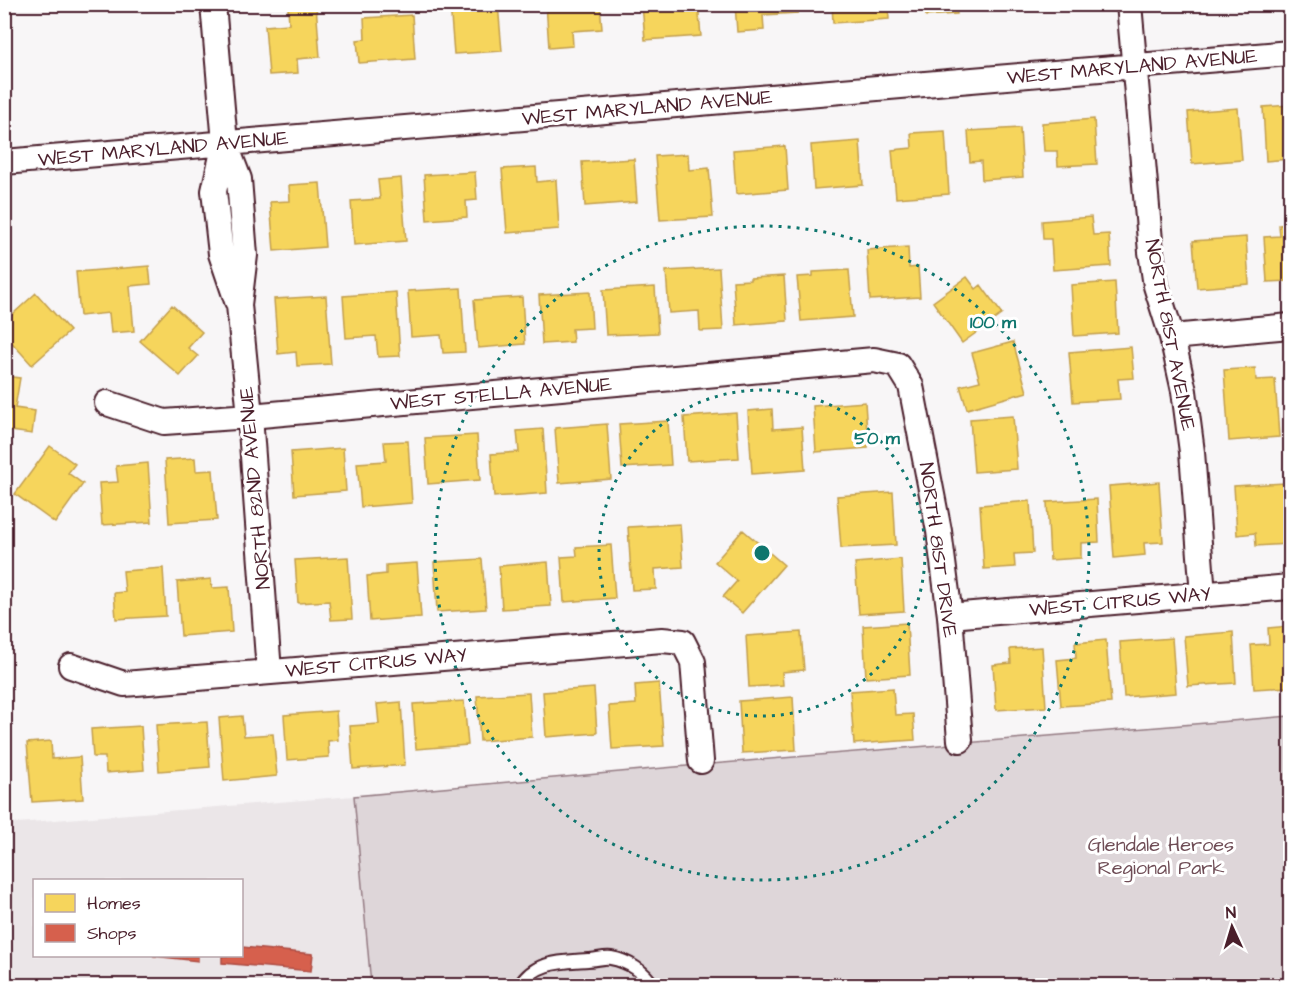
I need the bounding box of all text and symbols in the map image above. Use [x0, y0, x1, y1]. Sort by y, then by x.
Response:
street label: WEST MARYLAND AVENUE [1006, 42, 1259, 92]
street label: WEST MARYLAND AVENUE [521, 83, 774, 133]
street label: WEST MARYLAND AVENUE [37, 124, 290, 174]
street label: NORTH 81ST AVENUE [1138, 237, 1202, 433]
text: 100 m [970, 310, 1017, 335]
street label: WEST STELLA AVENUE [389, 370, 613, 418]
street label: NORTH 82ND AVENUE [232, 385, 278, 591]
text: 50 m [854, 426, 901, 451]
street label: NORTH 81ST DRIVE [912, 461, 964, 639]
centre of rings [752, 543, 772, 563]
street label: WEST CITRUS WAY [1028, 580, 1212, 624]
street label: WEST CITRUS WAY [284, 641, 468, 685]
park label: Glendale Heroes Regional Park [1088, 831, 1234, 883]
legend [33, 879, 243, 957]
text: Homes [87, 891, 141, 916]
north arrow [1202, 897, 1262, 957]
text: N [1225, 902, 1237, 924]
text: Shops [87, 921, 137, 946]

